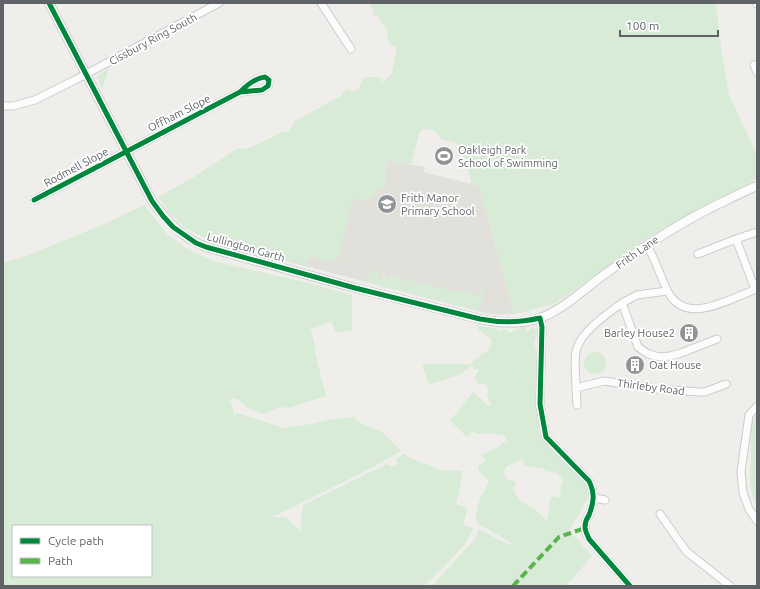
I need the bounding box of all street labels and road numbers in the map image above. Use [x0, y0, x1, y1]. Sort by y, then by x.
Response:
street label: Cissbury Ring South [107, 11, 199, 67]
street label: Offham Slope [146, 92, 212, 134]
street label: Rodmell Slope [42, 145, 110, 189]
street label: Lullington Garth [206, 230, 286, 264]
street label: Frith Lane [613, 233, 661, 271]
street label: Thirleby Road [617, 377, 685, 397]

